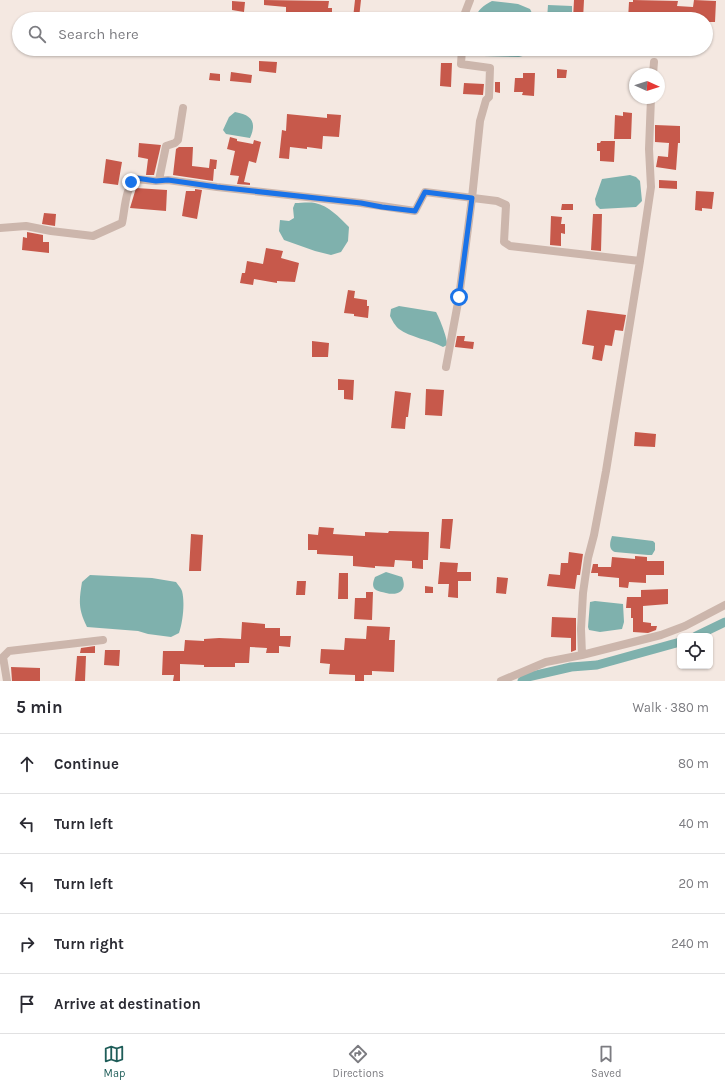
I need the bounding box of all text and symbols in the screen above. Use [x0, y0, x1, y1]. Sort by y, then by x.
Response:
search box [12, 12, 713, 56]
icon: search [26, 23, 48, 45]
text: Search here [58, 25, 139, 43]
north arrow [629, 68, 665, 104]
route end [122, 173, 140, 191]
route start [450, 288, 468, 306]
map controls [677, 633, 713, 669]
button: locate [677, 633, 713, 669]
text: 5 min [16, 697, 63, 717]
text: Walk · 380 m [633, 700, 709, 715]
icon: ahead [16, 753, 38, 775]
text: Continue [54, 755, 119, 773]
text: 80 m [678, 756, 709, 771]
icon: left [16, 813, 38, 835]
text: Turn left [54, 815, 113, 833]
text: 40 m [679, 816, 709, 831]
icon: left [16, 873, 38, 895]
text: Turn left [54, 875, 113, 893]
text: 20 m [679, 876, 709, 891]
icon: right [16, 933, 38, 955]
text: Turn right [54, 935, 124, 953]
text: 240 m [671, 936, 709, 951]
icon: arrive [16, 993, 38, 1015]
text: Arrive at destination [54, 995, 201, 1013]
tab: Map [103, 1043, 125, 1080]
tab: Directions [332, 1043, 384, 1080]
tab: Saved [591, 1043, 622, 1080]

